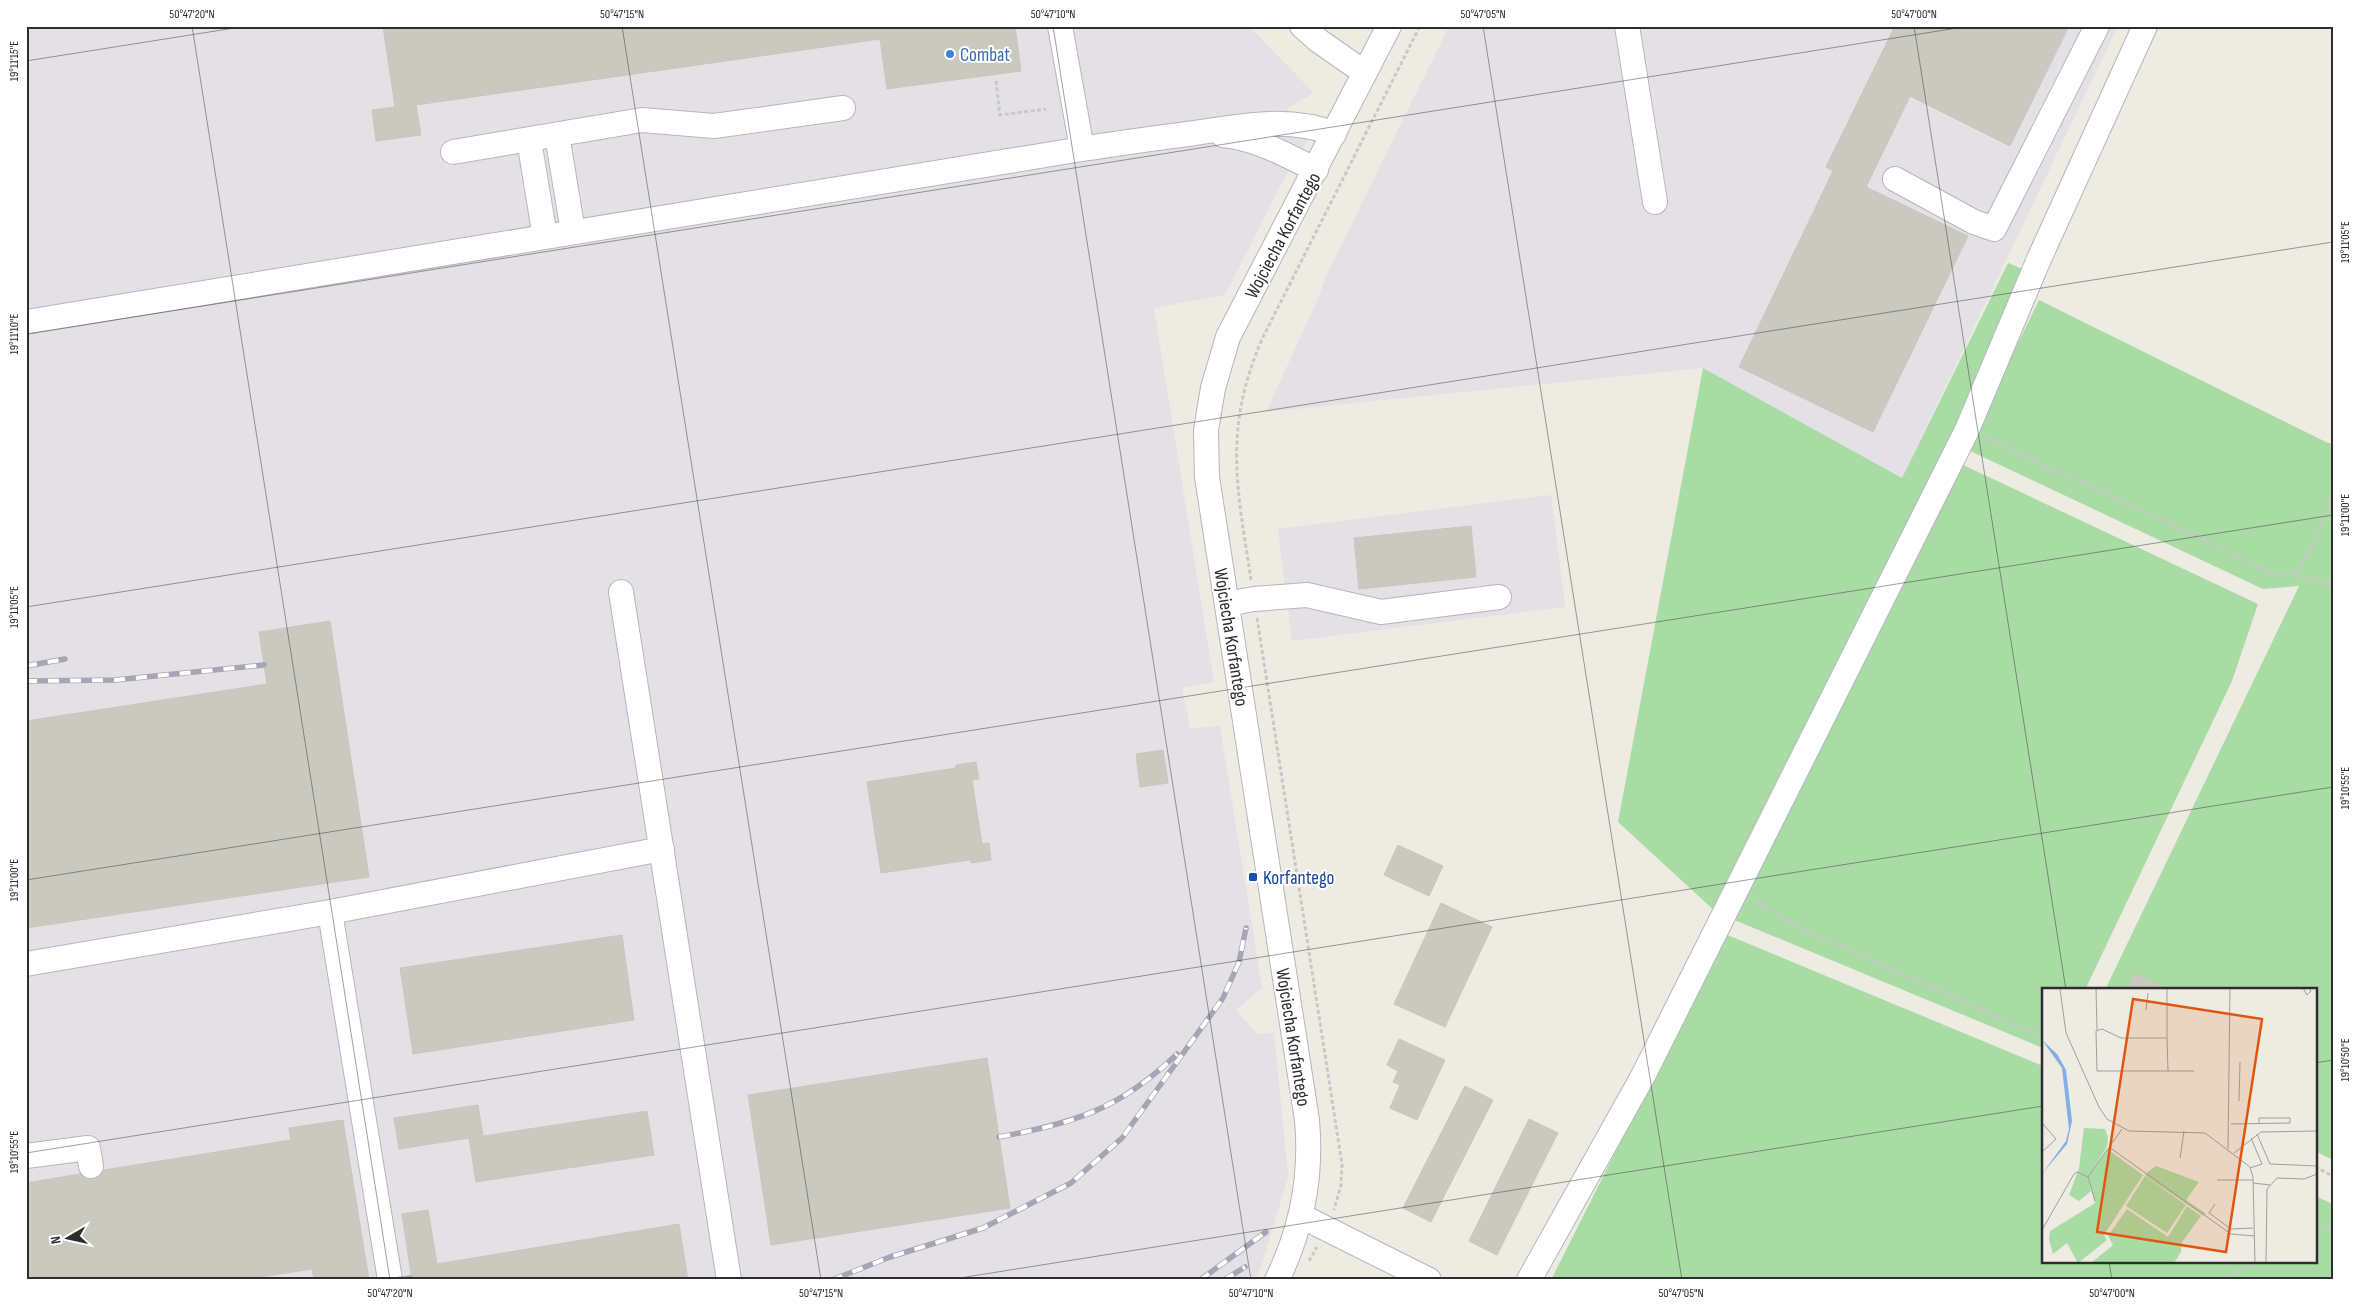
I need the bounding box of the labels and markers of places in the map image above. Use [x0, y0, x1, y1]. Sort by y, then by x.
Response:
place label: Combat [960, 44, 1010, 67]
marker: Combat [944, 48, 956, 60]
place label: Korfantego [1263, 867, 1334, 890]
marker: Korfantego [1247, 871, 1259, 883]

